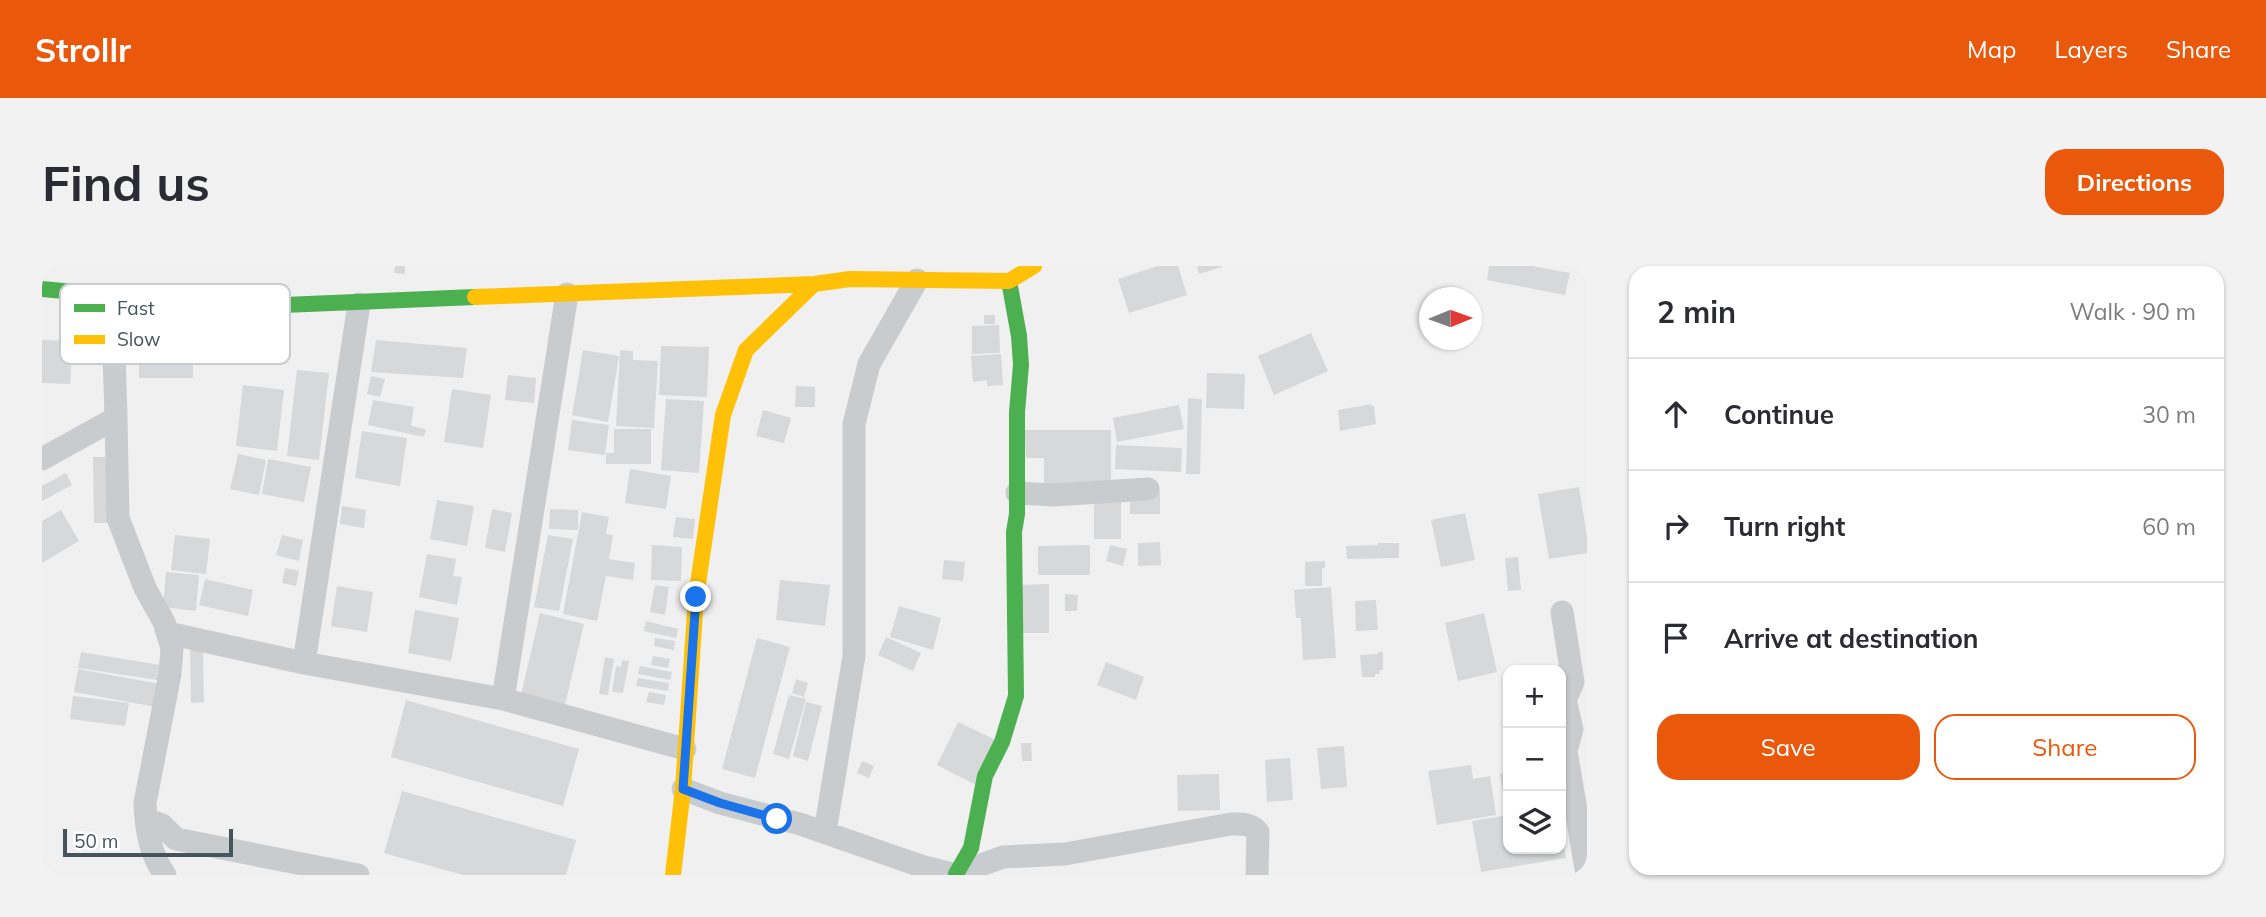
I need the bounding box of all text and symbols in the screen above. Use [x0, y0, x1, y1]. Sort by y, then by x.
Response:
text: Strollr [35, 29, 131, 70]
text: Map [1967, 34, 2016, 64]
text: Layers [2054, 34, 2128, 64]
text: Share [2166, 34, 2231, 64]
button: Directions [2045, 149, 2224, 215]
text: Find us [42, 152, 210, 213]
legend [60, 284, 290, 364]
north arrow [1419, 287, 1482, 350]
text: 2 min [1657, 293, 1736, 331]
text: Fast [117, 296, 155, 320]
text: Walk · 90 m [2070, 297, 2196, 326]
text: Slow [117, 327, 161, 351]
icon: ahead [1657, 395, 1695, 433]
text: Continue [1724, 398, 1834, 431]
text: 30 m [2142, 400, 2196, 429]
icon: right [1657, 507, 1695, 545]
text: Turn right [1724, 510, 1845, 543]
text: 60 m [2142, 512, 2196, 541]
route end [680, 581, 711, 612]
icon: arrive [1657, 619, 1695, 657]
text: Arrive at destination [1724, 622, 1979, 655]
map controls [1503, 665, 1566, 854]
button: + [1503, 665, 1566, 728]
button: Save [1657, 714, 1920, 780]
button: Share [1934, 714, 2196, 780]
button: − [1503, 728, 1566, 791]
button: layers [1503, 791, 1566, 854]
route start [761, 803, 792, 834]
scale bar [63, 826, 233, 858]
text: 50 m [74, 829, 118, 853]

